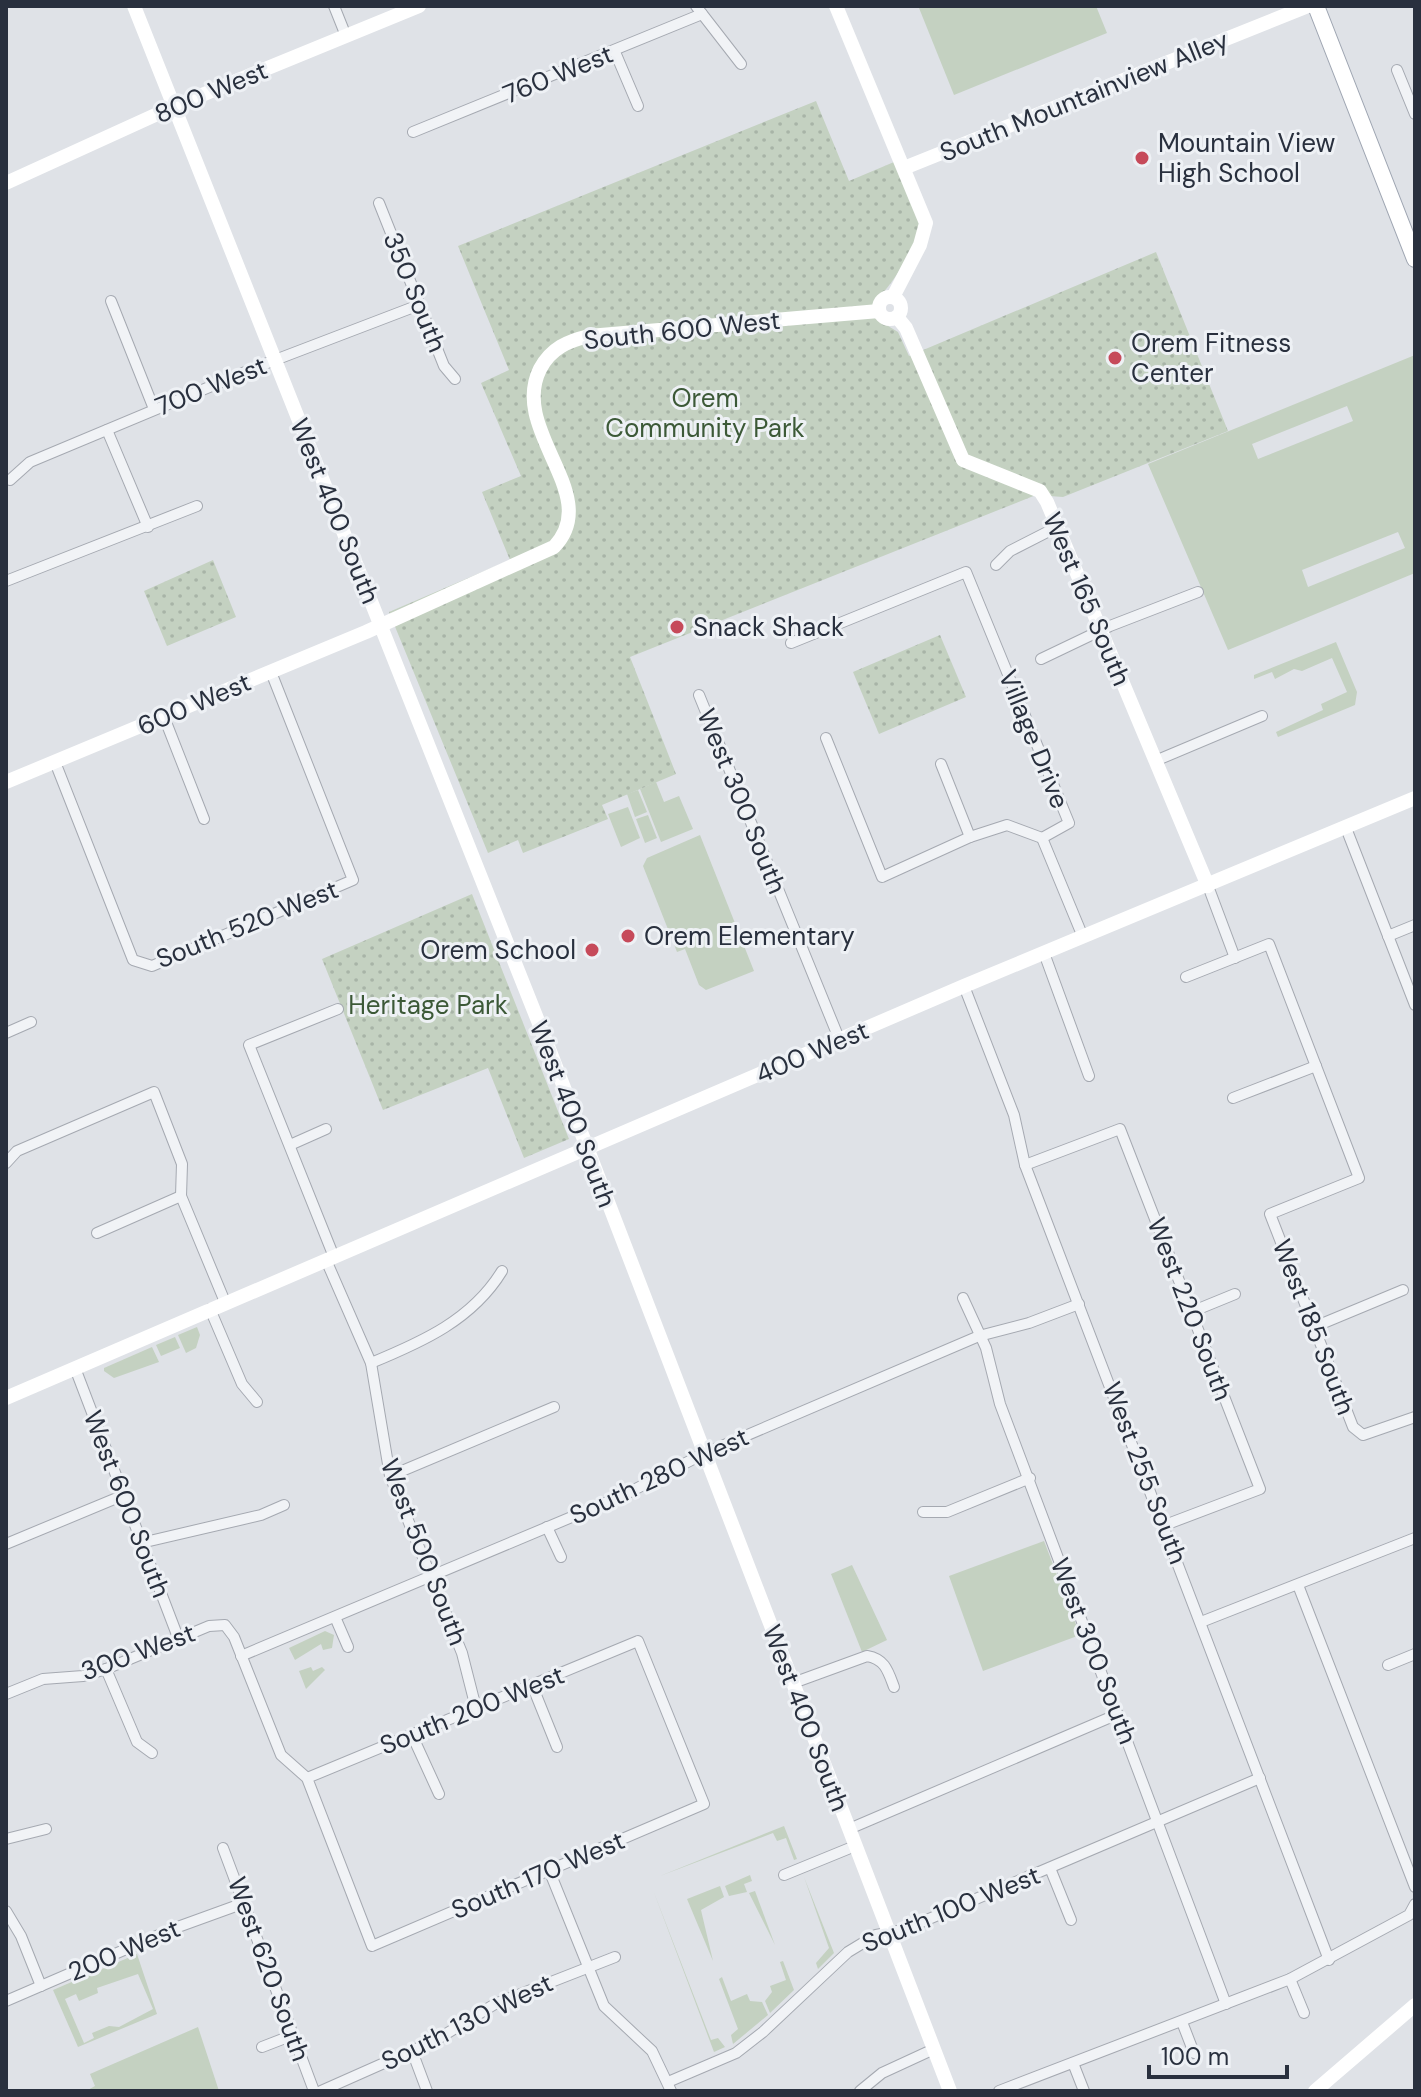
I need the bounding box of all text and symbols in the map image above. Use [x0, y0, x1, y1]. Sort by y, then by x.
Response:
street label: South Mountainview Alley [935, 22, 1233, 170]
street label: 760 West [498, 37, 618, 111]
street label: 800 West [149, 53, 273, 131]
place label: Mountain View High School [1158, 126, 1335, 190]
marker: Mountain View High School [1133, 149, 1151, 167]
street label: 350 South [376, 227, 454, 357]
street label: South 600 West [582, 303, 782, 357]
place label: Orem Fitness Center [1131, 326, 1291, 390]
street label: 700 West [150, 348, 272, 424]
marker: Orem Fitness Center [1106, 349, 1124, 367]
park label: Orem Community Park [605, 381, 805, 445]
street label: West 400 South [282, 413, 388, 609]
street label: West 165 South [1035, 507, 1139, 691]
place label: Snack Shack [693, 610, 844, 644]
marker: Snack Shack [668, 618, 686, 636]
street label: 600 West [132, 665, 256, 743]
street label: Village Drive [991, 665, 1077, 813]
street label: West 300 South [689, 703, 795, 899]
street label: South 520 West [151, 872, 343, 976]
place label: Orem Elementary [644, 919, 855, 953]
marker: Orem Elementary [619, 927, 637, 945]
place label: Orem School [420, 933, 576, 967]
marker: Orem School [583, 941, 601, 959]
park label: Heritage Park [348, 988, 508, 1022]
street label: 400 West [750, 1013, 874, 1091]
street label: West 400 South [522, 1016, 624, 1212]
street label: West 220 South [1140, 1213, 1240, 1405]
street label: West 185 South [1265, 1234, 1363, 1420]
street label: West 255 South [1095, 1377, 1195, 1569]
street label: West 600 South [76, 1406, 178, 1602]
street label: South 280 West [564, 1420, 754, 1532]
street label: West 500 South [373, 1454, 475, 1650]
street label: West 300 South [1043, 1553, 1145, 1749]
street label: 300 West [76, 1616, 200, 1688]
street label: West 400 South [755, 1620, 857, 1816]
street label: South 200 West [375, 1658, 569, 1762]
street label: South 170 West [446, 1823, 630, 1927]
street label: South 100 West [857, 1858, 1045, 1960]
street label: West 620 South [220, 1872, 318, 2066]
street label: 200 West [63, 1911, 185, 1989]
street label: South 130 West [376, 1966, 558, 2078]
scale bar [1149, 2029, 1287, 2079]
text: 100 m [1161, 2041, 1229, 2072]

